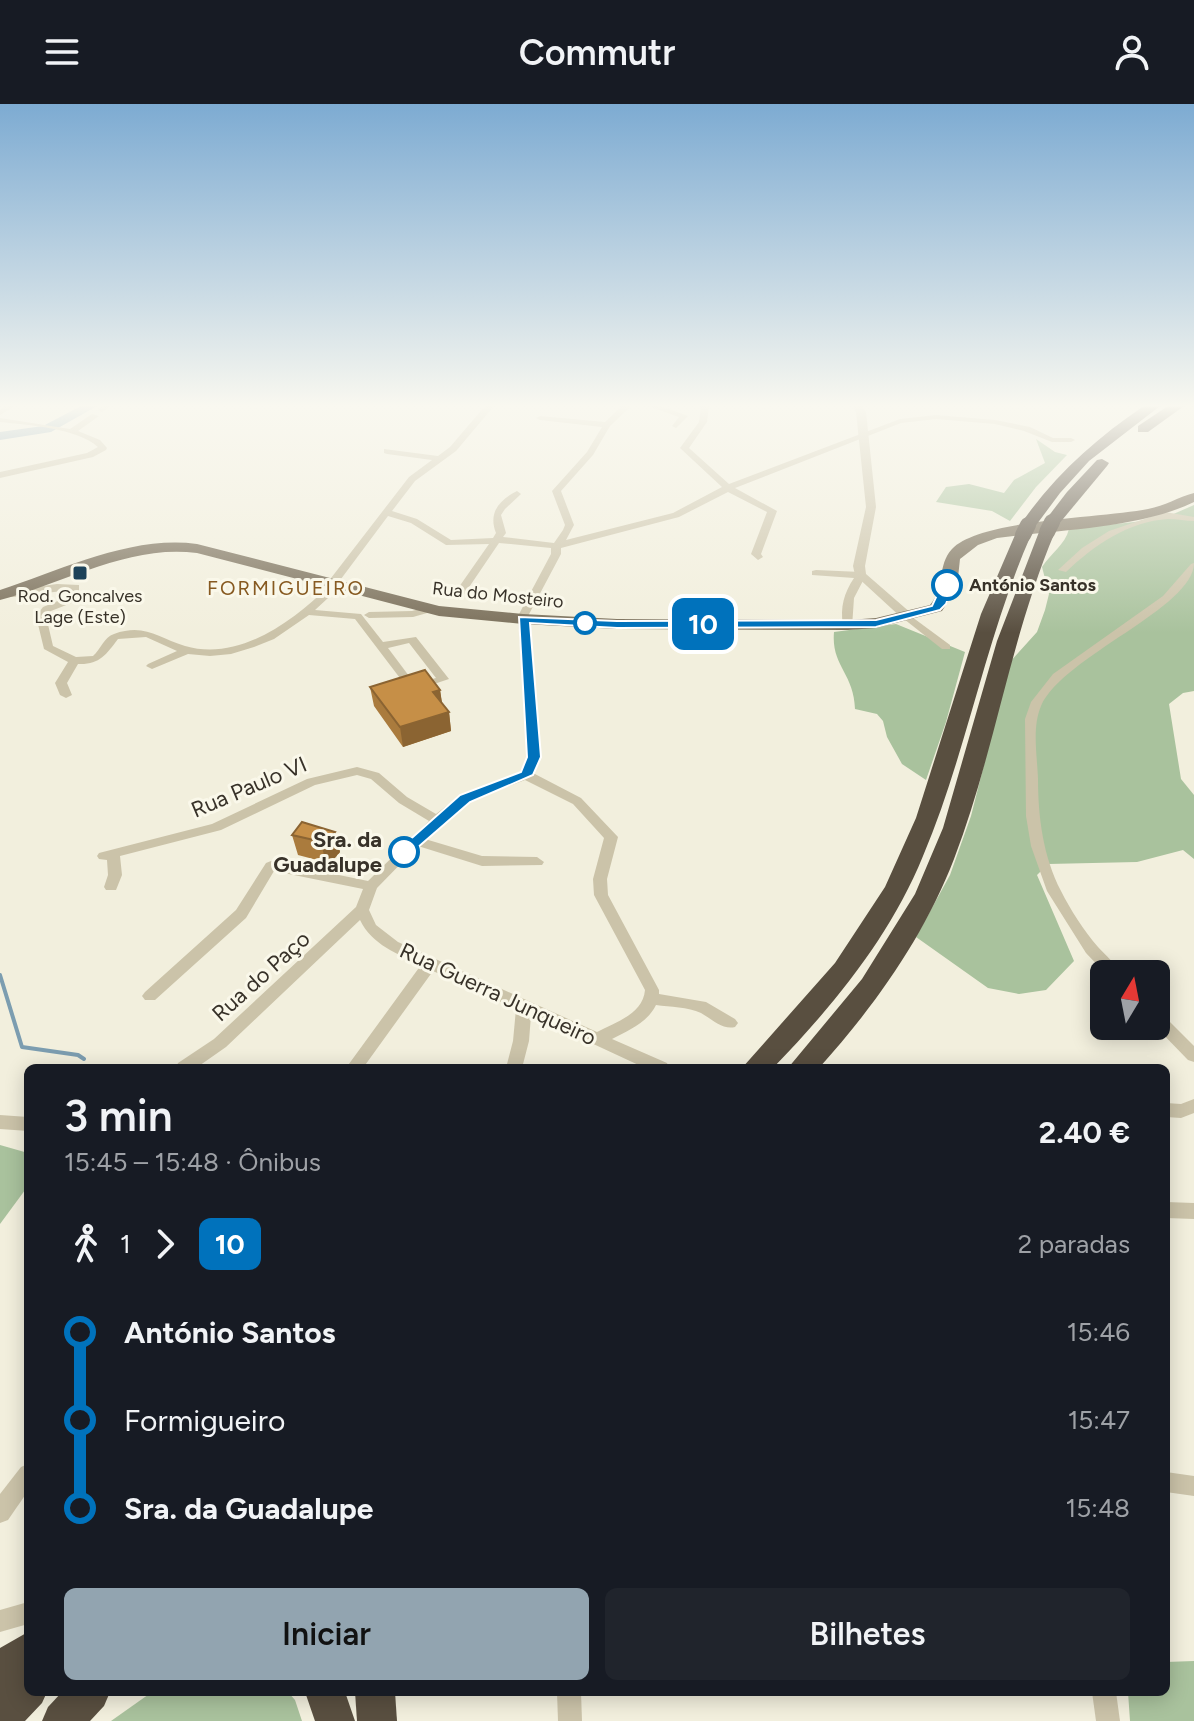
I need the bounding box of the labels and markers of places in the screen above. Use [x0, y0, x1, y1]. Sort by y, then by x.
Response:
marker: Rod. Goncalves Lage (Este) [71, 564, 89, 582]
marker: António Santos [932, 570, 962, 600]
place label: António Santos [969, 574, 1097, 596]
place label: Rod. Goncalves Lage (Este) [18, 585, 142, 628]
unlabelled marker [574, 612, 596, 634]
place label: Sra. da Guadalupe [273, 826, 382, 878]
marker: Sra. da Guadalupe [389, 837, 419, 867]

